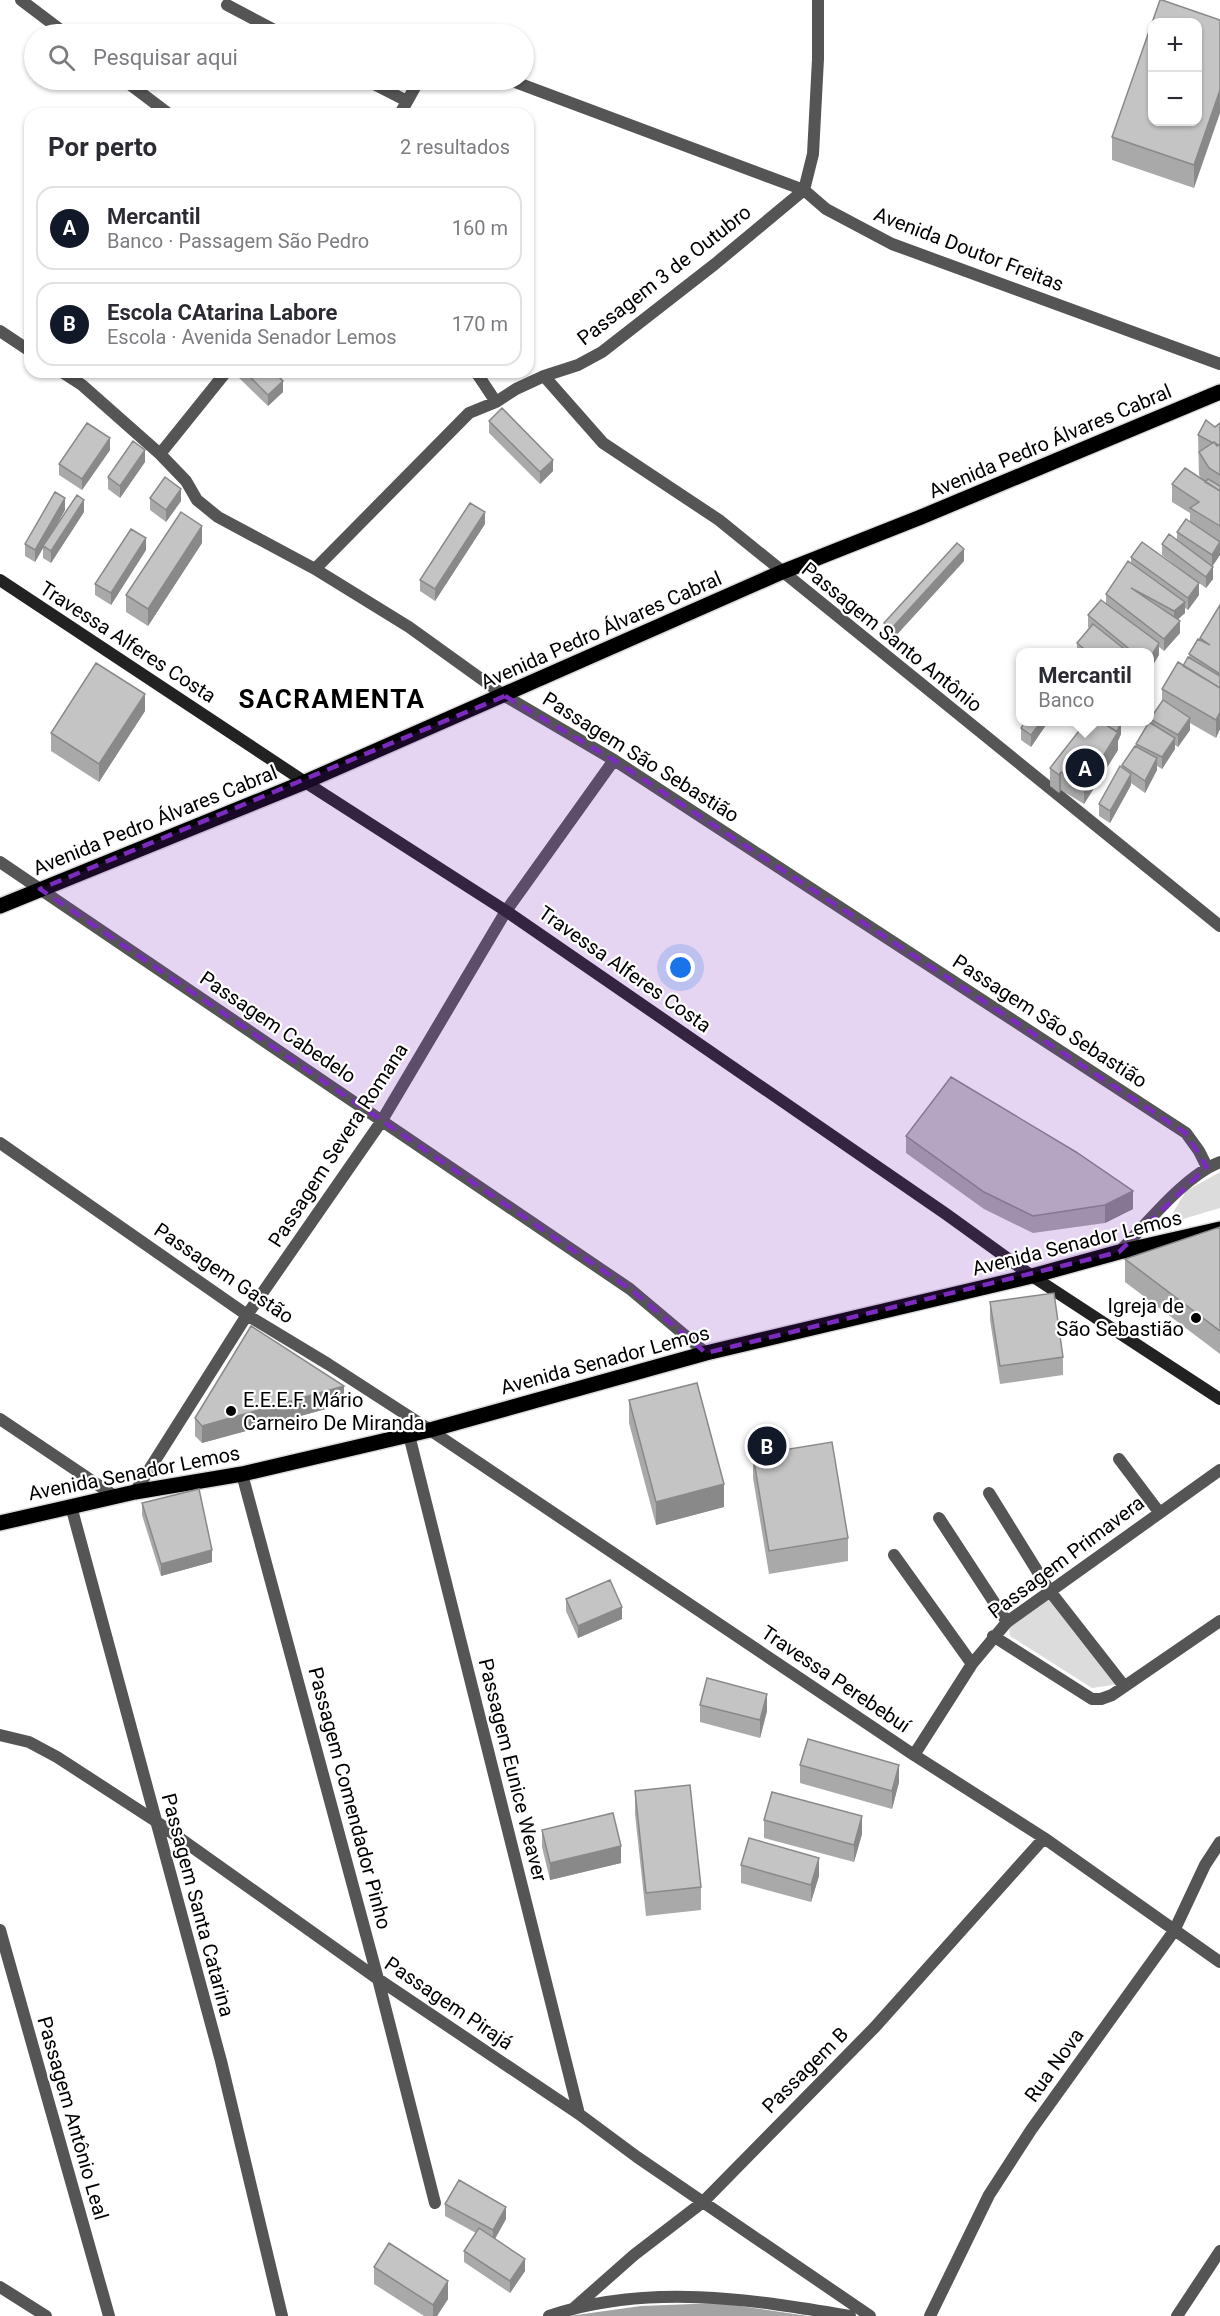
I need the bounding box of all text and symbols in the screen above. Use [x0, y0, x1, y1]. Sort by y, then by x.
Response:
map controls [1148, 18, 1202, 126]
button: + [1148, 18, 1202, 72]
search box [24, 24, 534, 90]
icon: search [45, 41, 78, 74]
text: Pesquisar aqui [93, 45, 238, 70]
button: − [1148, 72, 1202, 126]
text: Por perto [48, 132, 157, 162]
text: 2 resultados [400, 135, 510, 159]
street label: Passagem 3 de Outubro [572, 200, 756, 350]
street label: Avenida Doutor Freitas [871, 202, 1067, 296]
text: Mercantil [107, 204, 201, 229]
text: A [63, 216, 76, 240]
text: 160 m [452, 216, 508, 240]
text: Banco · Passagem São Pedro [107, 229, 369, 253]
text: Escola CAtarina Labore [107, 300, 337, 325]
text: B [63, 312, 76, 336]
text: 170 m [452, 312, 508, 336]
text: Escola · Avenida Senador Lemos [107, 325, 397, 349]
street label: Avenida Pedro Álvares Cabral [925, 379, 1175, 503]
street label: Passagem Santo Antônio [797, 557, 987, 717]
street label: Avenida Pedro Álvares Cabral [477, 566, 725, 694]
street label: Travessa Alferes Costa [36, 576, 220, 708]
popup [1016, 648, 1154, 726]
text: Mercantil [1038, 663, 1132, 688]
district label: SACRAMENTA [239, 684, 425, 714]
street label: Passagem São Sebastião [538, 687, 744, 827]
text: Banco [1038, 688, 1094, 712]
pin: A [1066, 746, 1104, 790]
street label: Avenida Pedro Álvares Cabral [29, 760, 281, 880]
street label: Travessa Alferes Costa [534, 900, 716, 1038]
street label: Passagem São Sebastião [948, 949, 1152, 1093]
your location [666, 953, 695, 982]
street label: Passagem Cabedelo [195, 966, 361, 1088]
street label: Passagem Severa Romana [263, 1039, 413, 1251]
street label: Avenida Senador Lemos [970, 1205, 1184, 1281]
street label: Passagem Gastão [150, 1218, 298, 1328]
place label: Igreja de São Sebastião [1056, 1294, 1184, 1341]
marker: Igreja de São Sebastião [1189, 1311, 1203, 1325]
street label: Avenida Senador Lemos [498, 1321, 712, 1399]
place label: E.E.E.F. Mário Carneiro De Miranda [243, 1388, 425, 1435]
marker: E.E.E.F. Mário Carneiro De Miranda [224, 1404, 238, 1418]
pin: B [748, 1424, 786, 1468]
street label: Avenida Senador Lemos [26, 1441, 242, 1505]
street label: Passagem Primavera [983, 1490, 1149, 1624]
street label: Travessa Perebebuí [757, 1620, 916, 1738]
street label: Passagem Eunice Weaver [474, 1656, 552, 1884]
street label: Passagem Comendador Pinho [303, 1664, 397, 1932]
street label: Passagem Santa Catarina [157, 1791, 239, 2019]
street label: Passagem Pirajá [380, 1951, 518, 2055]
street label: Passagem Antônio Leal [32, 2014, 114, 2222]
street label: Passagem B [757, 2022, 853, 2118]
street label: Rua Nova [1019, 2024, 1089, 2106]

